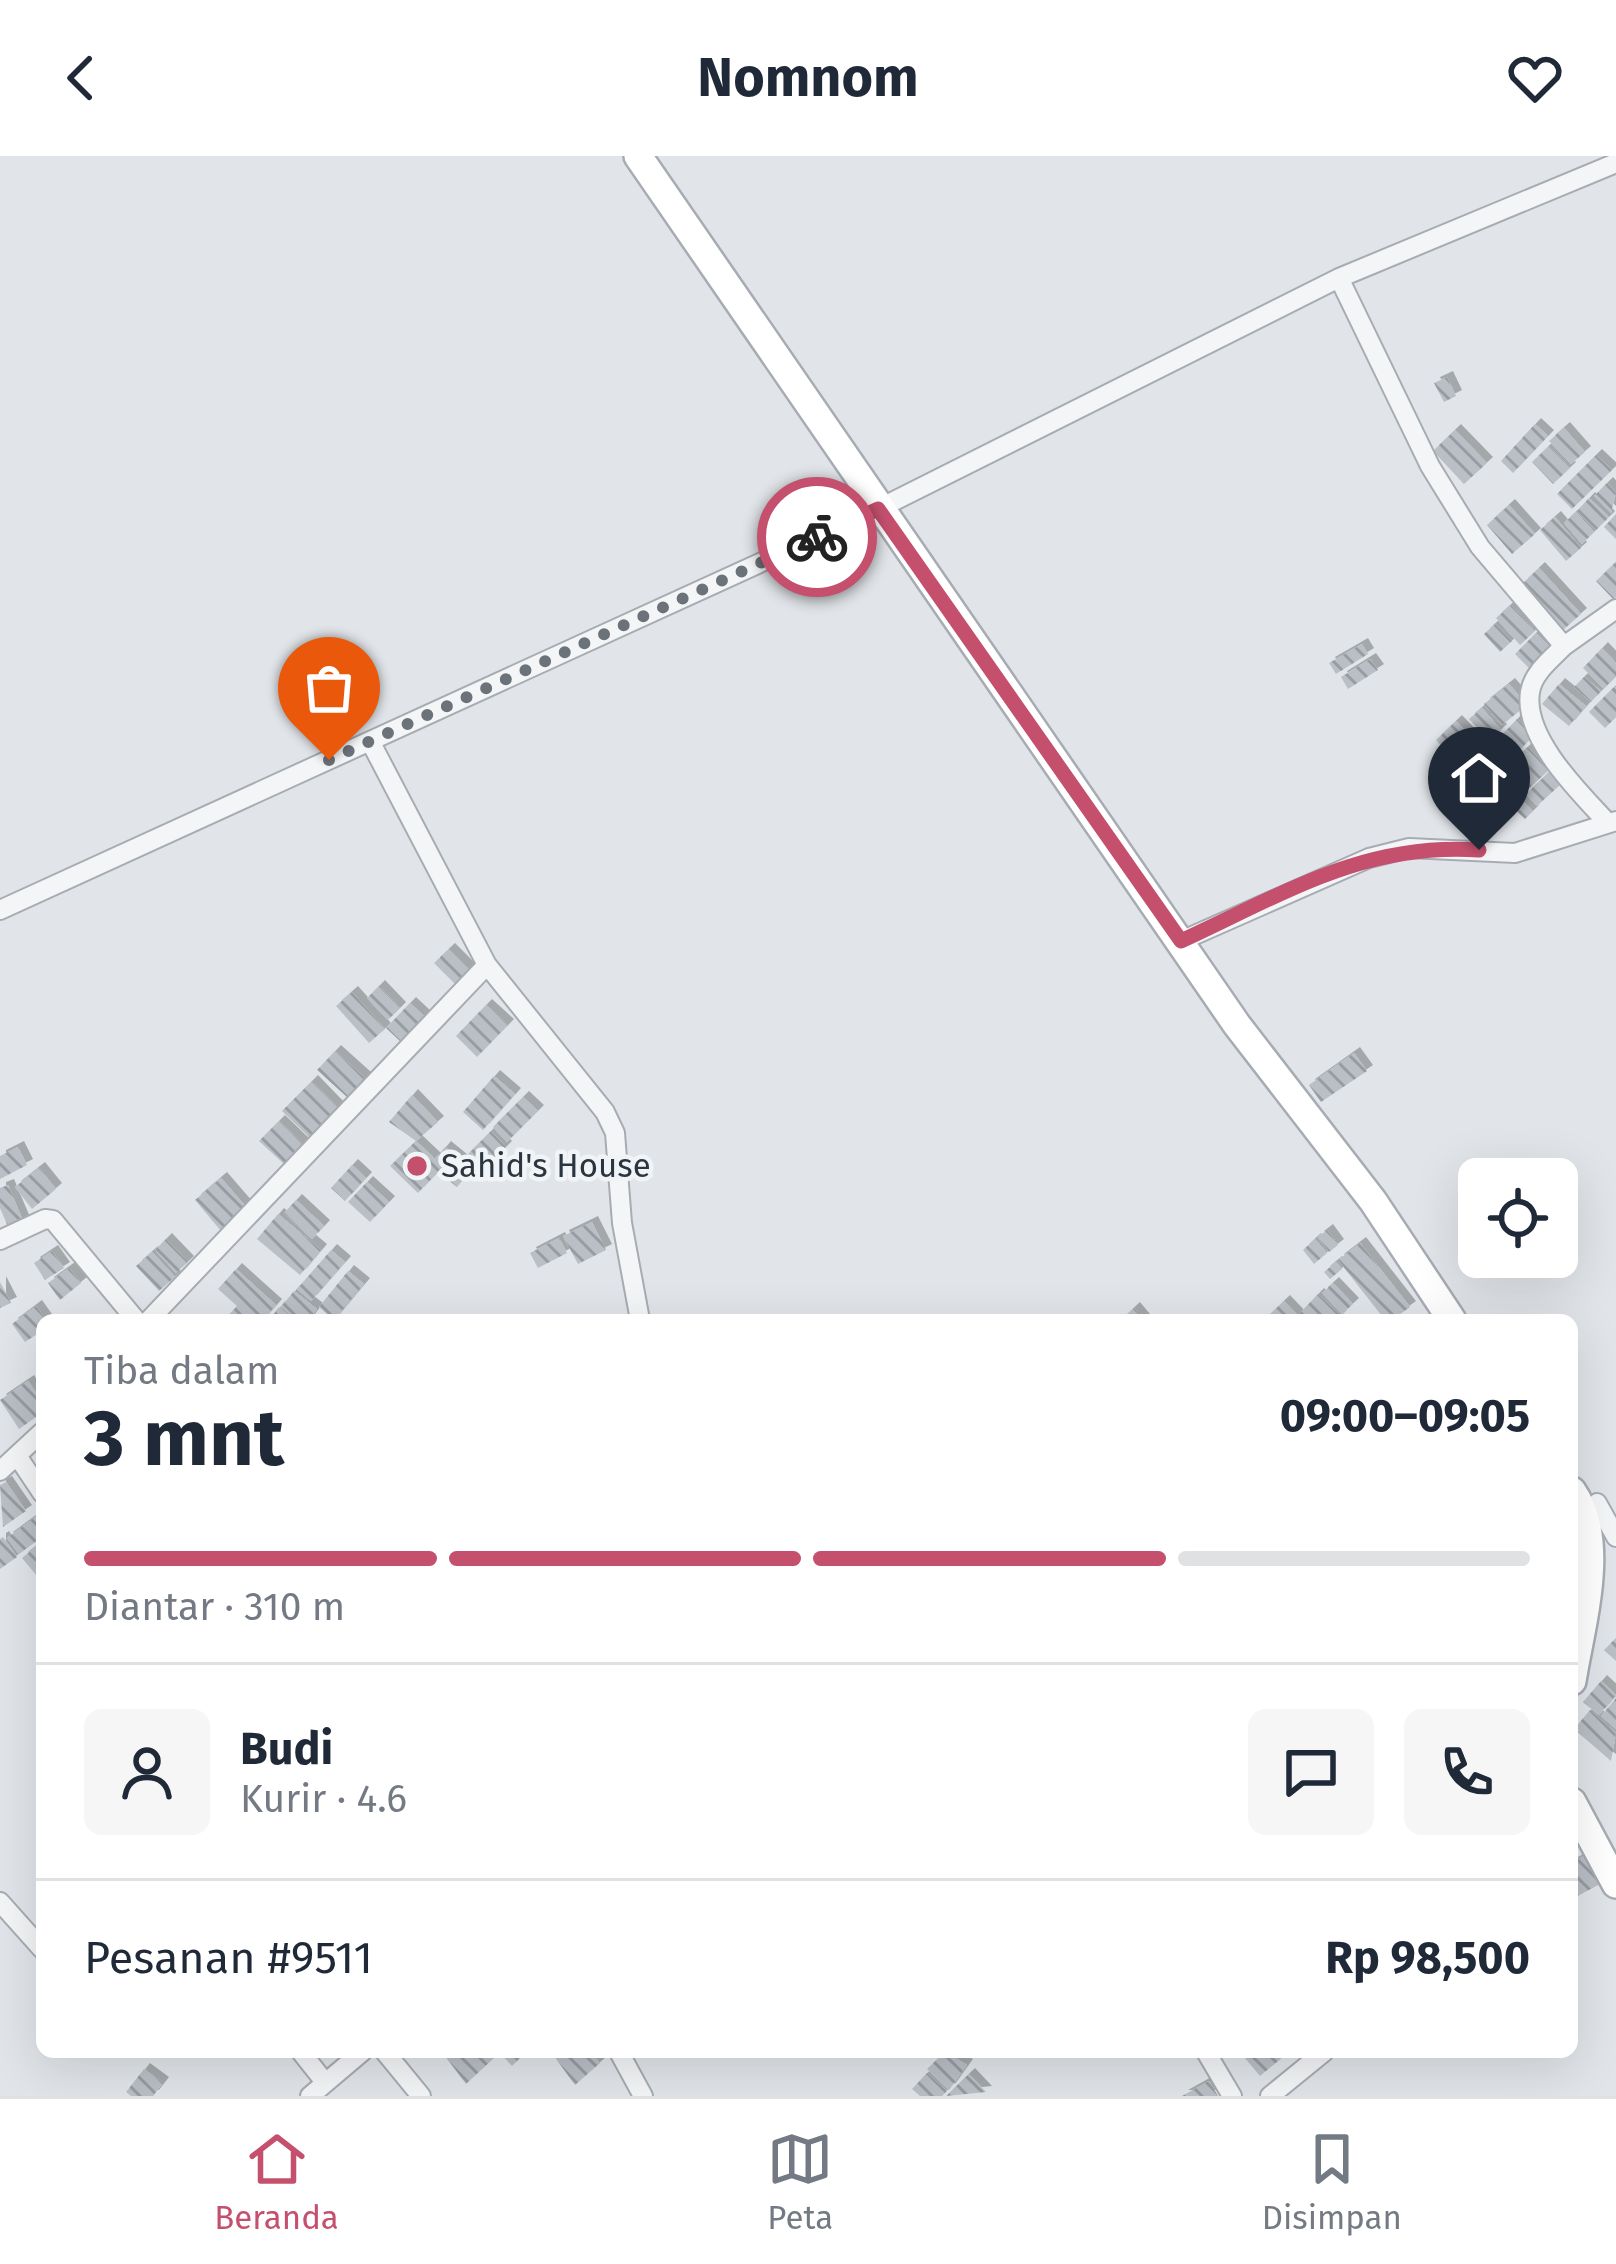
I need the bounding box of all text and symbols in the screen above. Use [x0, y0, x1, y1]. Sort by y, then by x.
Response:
icon: back [48, 45, 114, 111]
icon: heart [1502, 45, 1568, 111]
text: Nomnom [697, 46, 919, 110]
courier [757, 477, 877, 597]
icon: bike [784, 504, 850, 570]
pin [278, 637, 380, 760]
icon: bag [296, 655, 362, 721]
pin [1428, 727, 1530, 850]
icon: home [1446, 745, 1512, 811]
place label: Sahid's House [441, 1146, 651, 1186]
marker: Sahid's House [404, 1153, 430, 1179]
map controls [1458, 1158, 1578, 1278]
button: locate [1458, 1158, 1578, 1278]
text: Tiba dalam [84, 1348, 280, 1394]
text: 09:00–09:05 [1280, 1389, 1530, 1443]
text: 3 mnt [84, 1392, 284, 1486]
text: Diantar · 310 m [84, 1584, 345, 1630]
button: person [84, 1709, 210, 1835]
button: chat [1248, 1709, 1374, 1835]
button: phone [1404, 1709, 1530, 1835]
text: Budi [240, 1722, 333, 1776]
text: Kurir · 4.6 [240, 1776, 407, 1822]
text: Pesanan #9511 [84, 1931, 373, 1985]
text: Rp 98,500 [1325, 1931, 1530, 1985]
tab: Beranda [214, 2126, 339, 2238]
tab: Peta [767, 2126, 833, 2238]
tab: Disimpan [1262, 2126, 1402, 2238]

